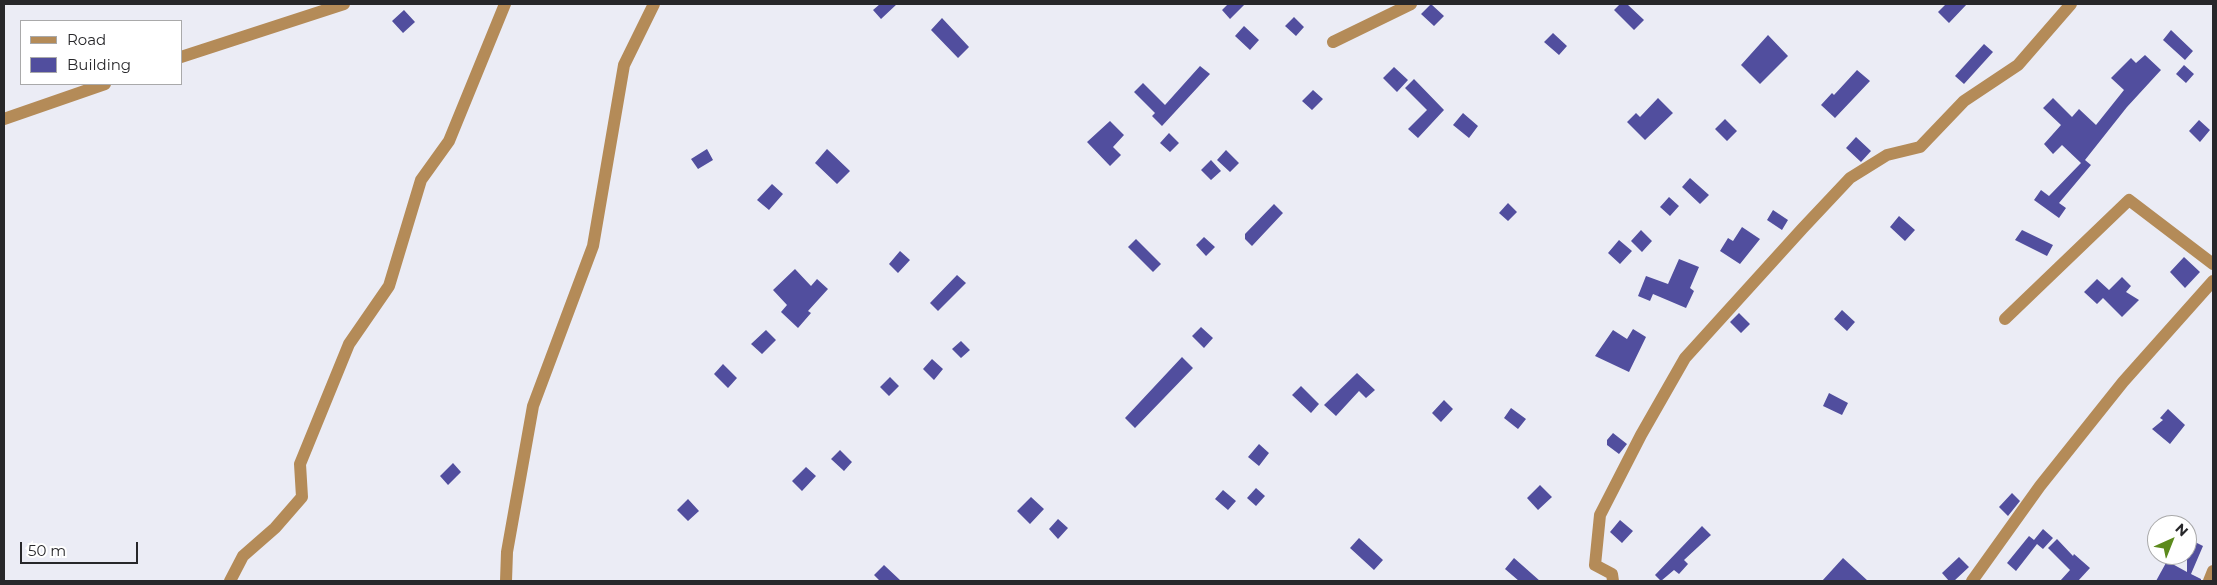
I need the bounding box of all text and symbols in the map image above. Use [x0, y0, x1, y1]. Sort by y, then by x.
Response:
legend [20, 20, 182, 85]
text: Road [67, 30, 106, 49]
text: Building [67, 55, 131, 74]
north arrow [2147, 515, 2197, 565]
text: N [2171, 520, 2192, 540]
scale bar [22, 532, 140, 564]
text: 50 m [28, 541, 66, 560]

